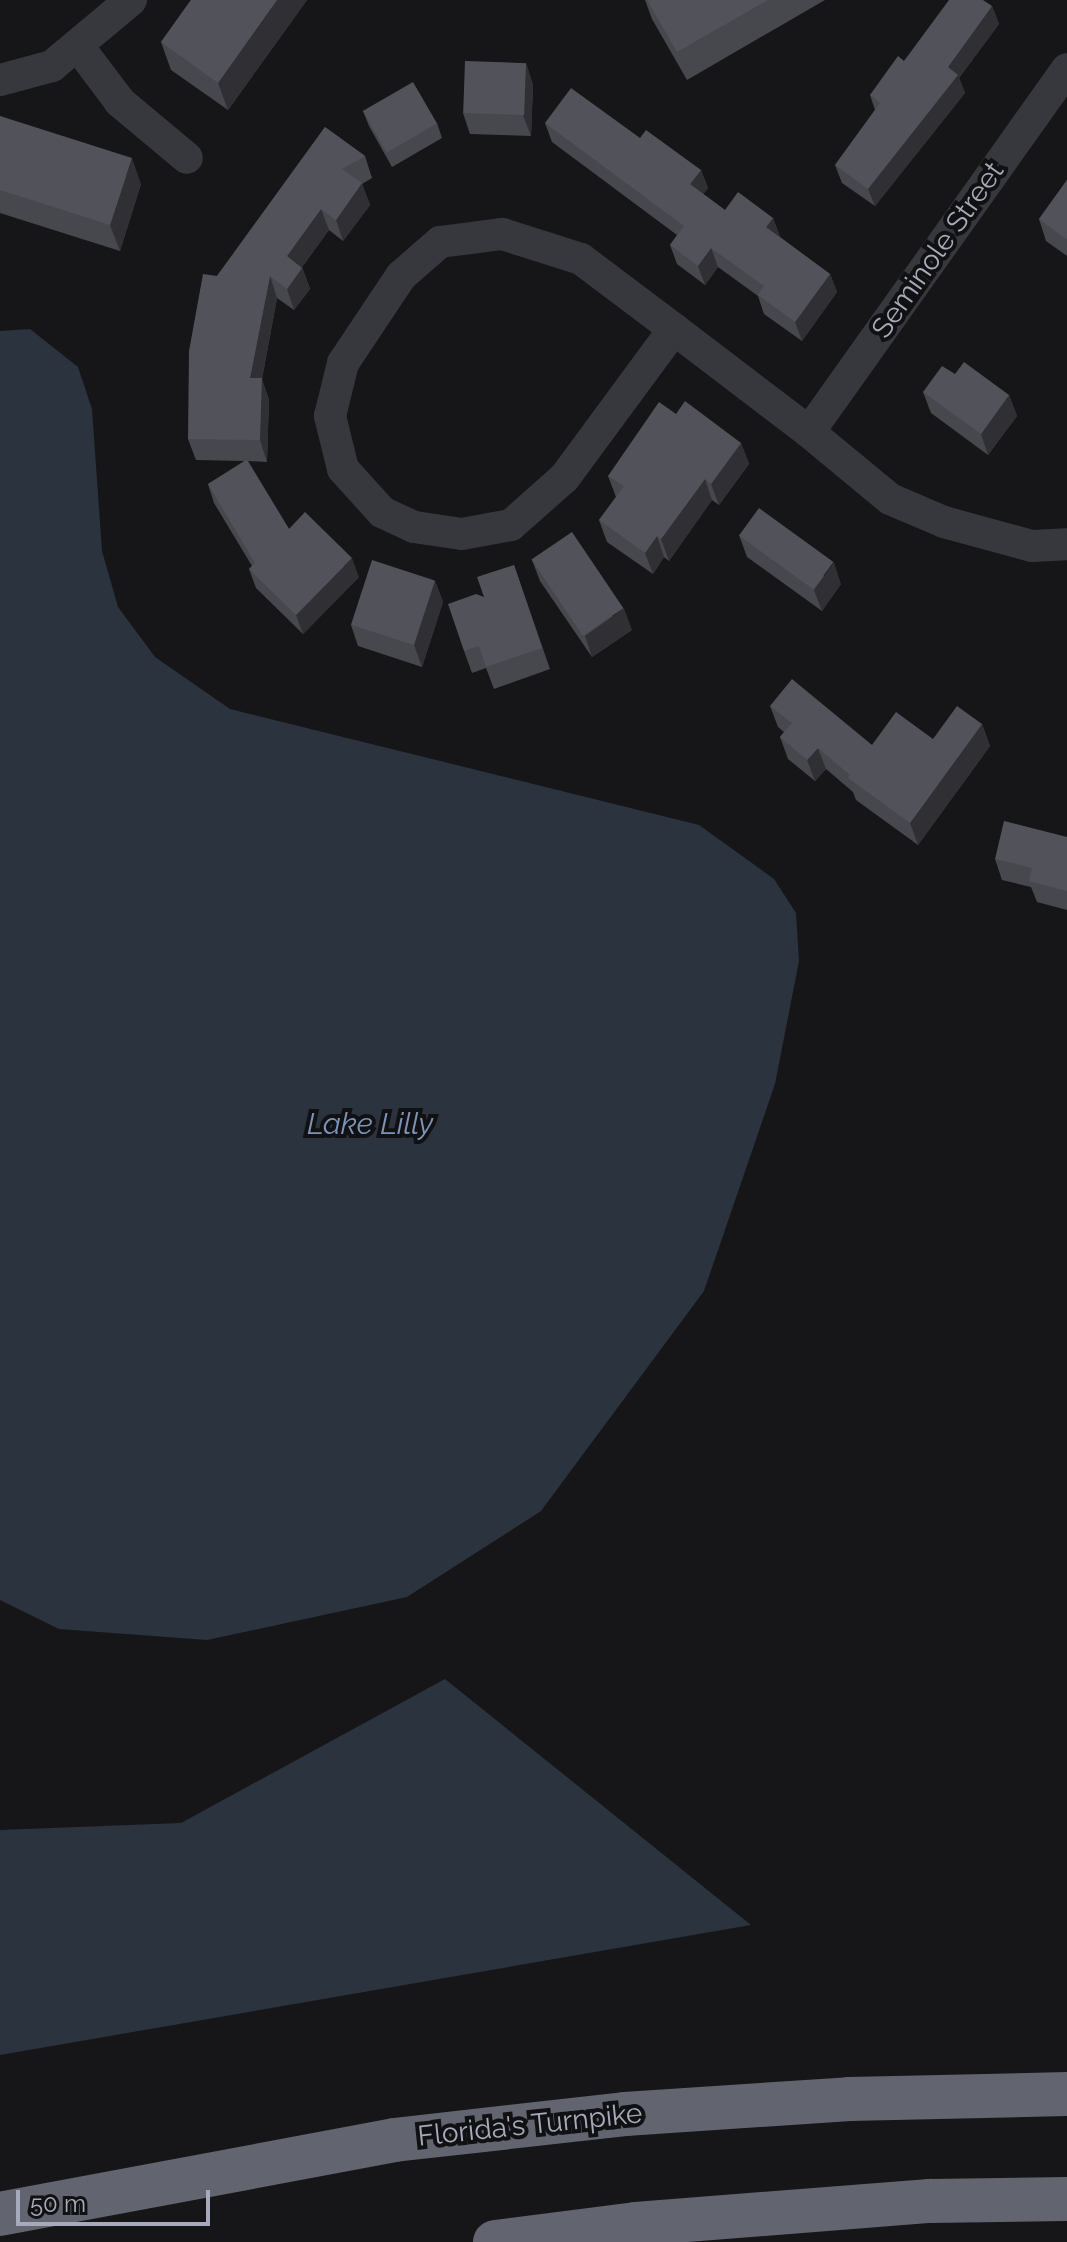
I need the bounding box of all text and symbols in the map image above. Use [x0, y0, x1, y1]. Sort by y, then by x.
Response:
street label: Seminole Street [865, 156, 1011, 344]
water label: Lake Lilly [307, 1106, 433, 1142]
street label: Florida's Turnpike [416, 2096, 644, 2154]
scale bar [20, 2174, 214, 2224]
text: 50 m [30, 2189, 86, 2218]

